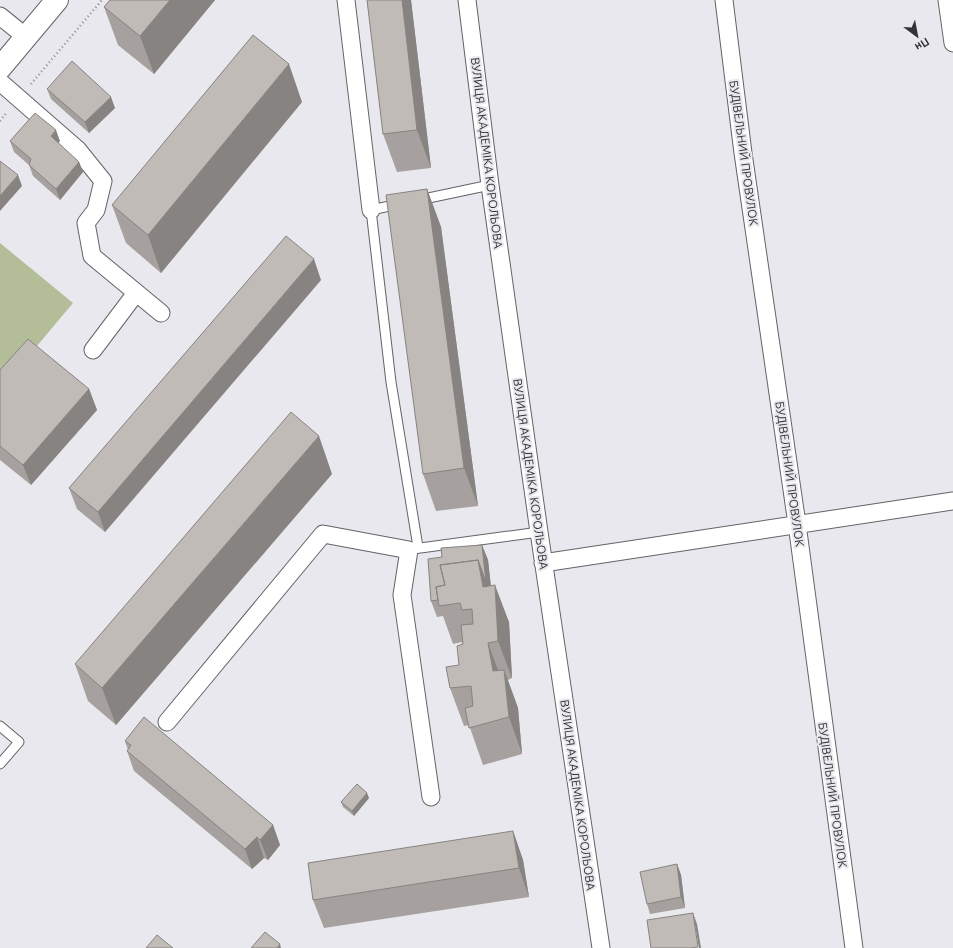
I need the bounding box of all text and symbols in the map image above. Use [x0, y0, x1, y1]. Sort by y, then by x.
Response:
north arrow [897, 16, 937, 56]
text: Пн [913, 36, 932, 53]
street label: ВУЛИЦЯ АКАДЕМІКА КОРОЛЬОВА [469, 57, 505, 249]
street label: БУДІВЕЛЬНИЙ ПРОВУЛОК [727, 80, 761, 227]
street label: ВУЛИЦЯ АКАДЕМІКА КОРОЛЬОВА [511, 378, 551, 570]
street label: БУДІВЕЛЬНИЙ ПРОВУЛОК [773, 401, 807, 548]
street label: ВУЛИЦЯ АКАДЕМІКА КОРОЛЬОВА [558, 699, 598, 891]
street label: БУДІВЕЛЬНИЙ ПРОВУЛОК [816, 722, 850, 869]

